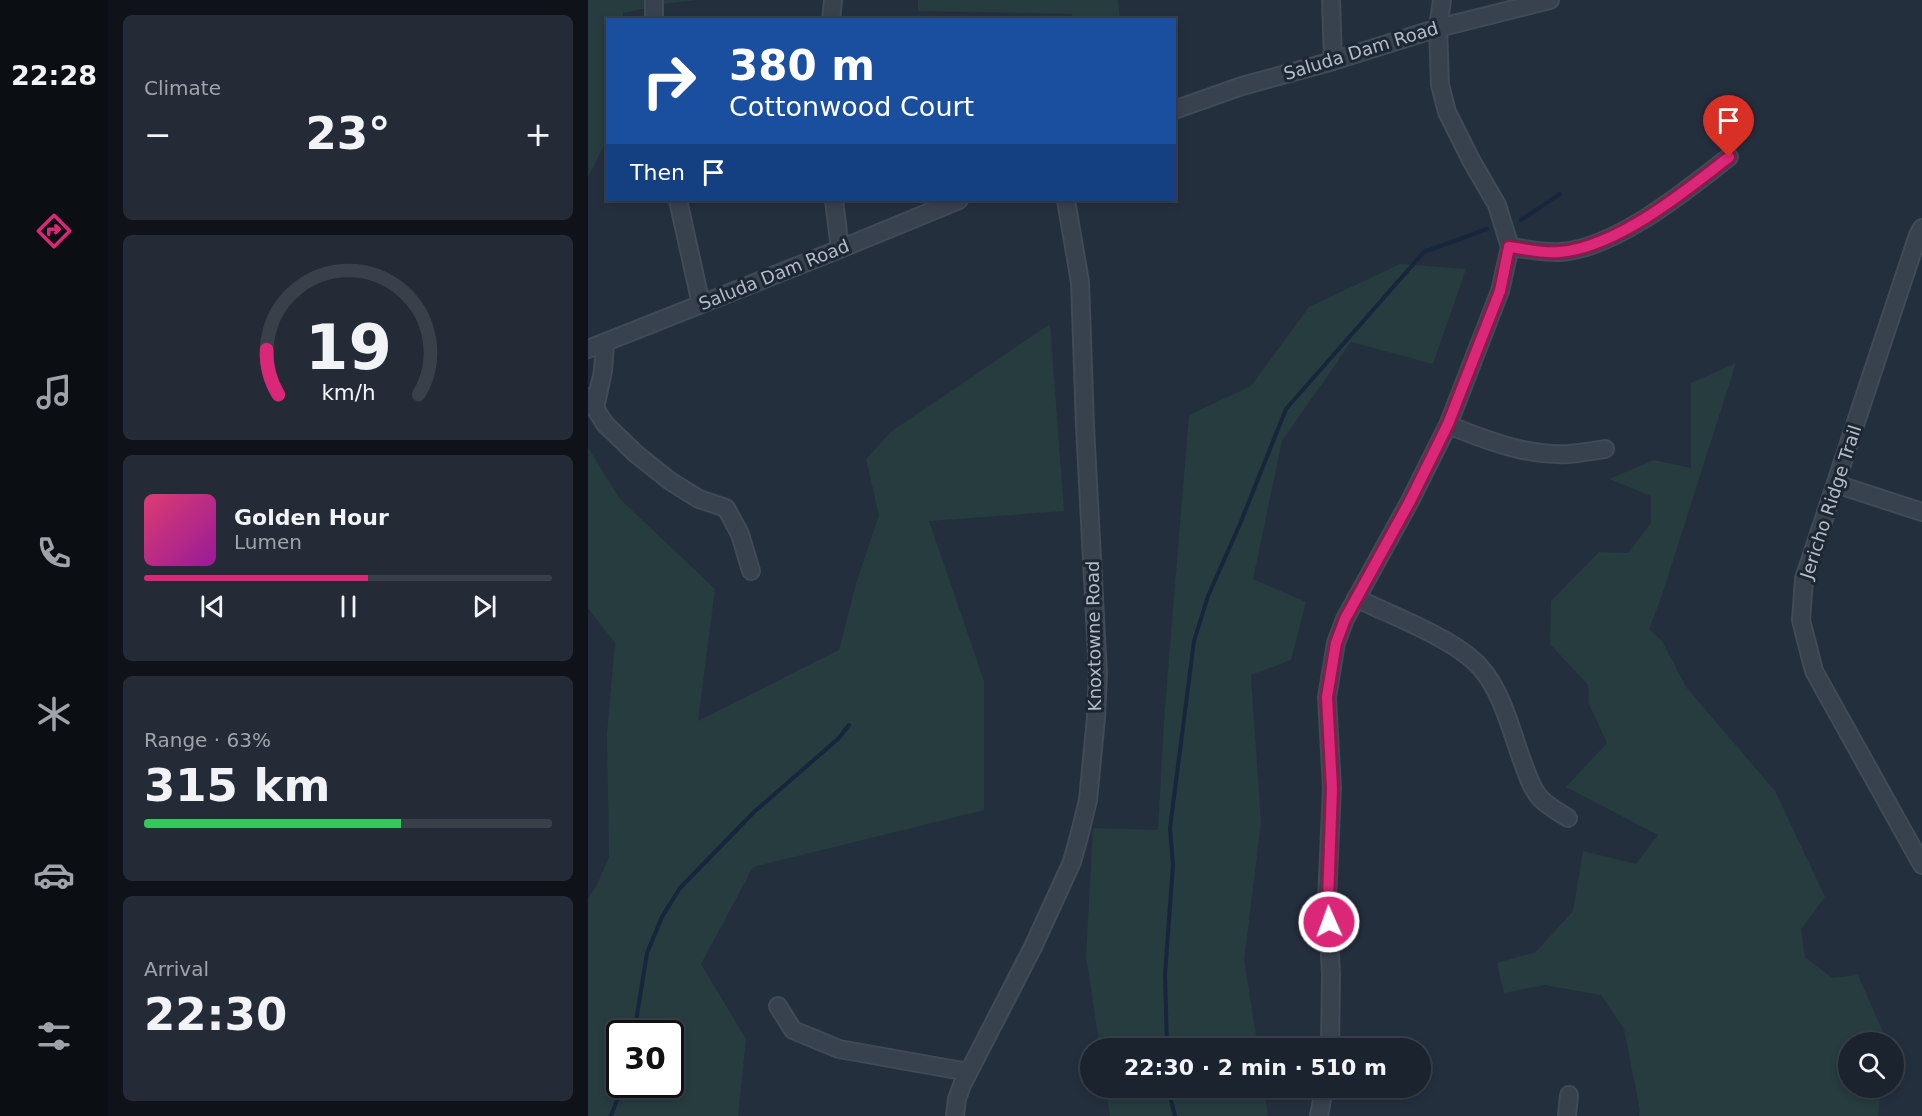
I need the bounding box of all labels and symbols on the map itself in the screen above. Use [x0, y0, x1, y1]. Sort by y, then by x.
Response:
street label: Saluda Dam Road [1281, 17, 1441, 84]
pin [1703, 95, 1754, 157]
street label: Saluda Dam Road [696, 235, 852, 314]
street label: Jericho Ridge Trail [1795, 422, 1865, 582]
street label: Knoxtowne Road [1082, 561, 1105, 711]
position arrow [1297, 890, 1361, 954]
speed limit sign: 30 [606, 1020, 684, 1098]

